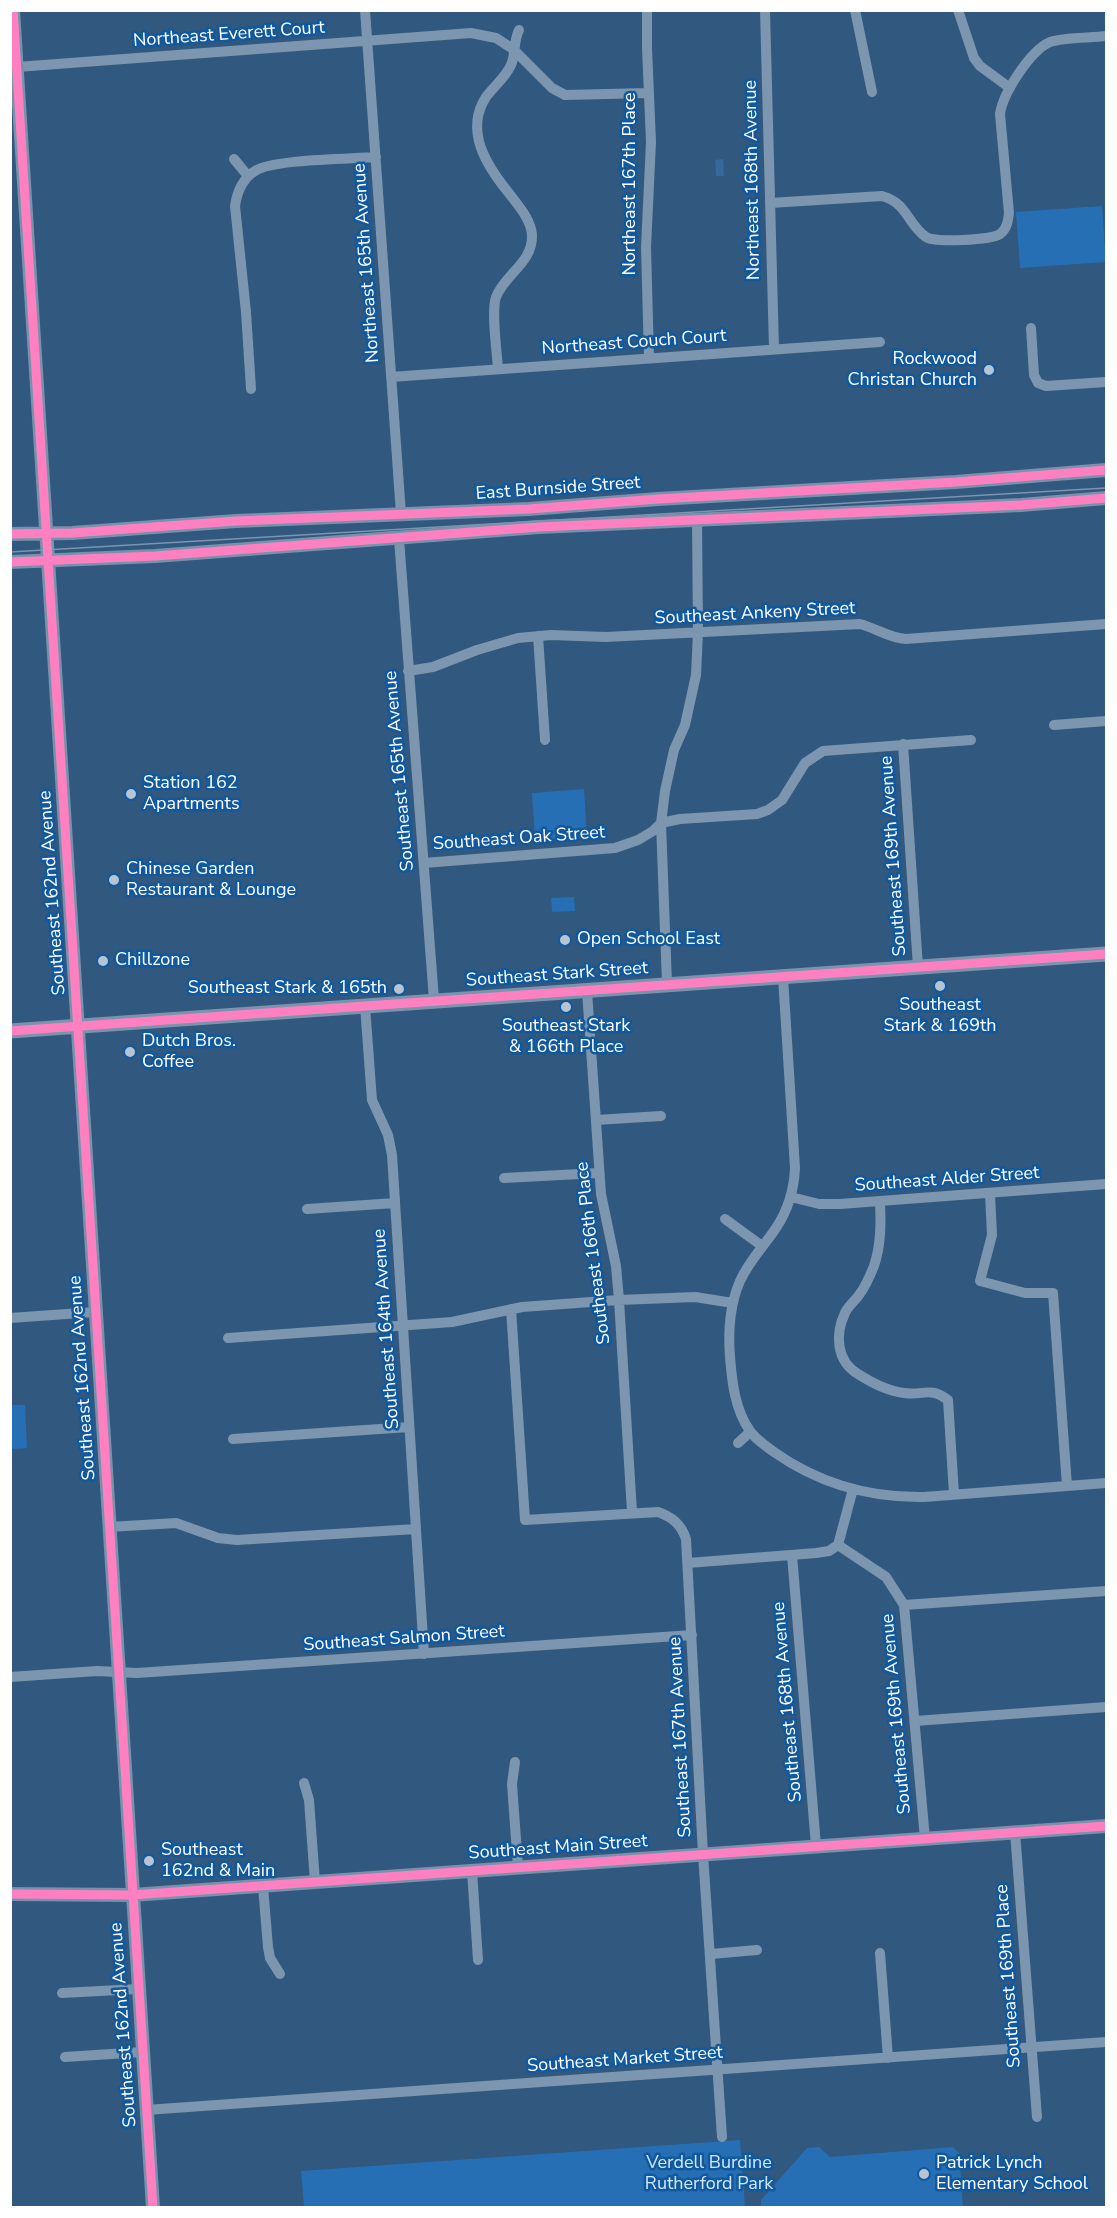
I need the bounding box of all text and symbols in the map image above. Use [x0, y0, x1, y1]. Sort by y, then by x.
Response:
street label: Northeast Everett Court [132, 18, 326, 52]
street label: Northeast 168th Avenue [740, 80, 766, 280]
street label: Northeast 167th Place [620, 93, 642, 275]
street label: Northeast 165th Avenue [349, 162, 385, 364]
street label: Northeast Couch Court [541, 326, 727, 360]
place label: Rockwood Christan Church [847, 349, 977, 392]
marker: Rockwood Christan Church [982, 363, 996, 377]
street label: East Burnside Street [475, 472, 641, 506]
street label: Southeast Ankeny Street [654, 598, 856, 630]
street label: Southeast 165th Avenue [380, 670, 420, 872]
street label: Southeast 169th Avenue [876, 755, 912, 957]
place label: Station 162 Apartments [143, 773, 240, 816]
marker: Station 162 Apartments [124, 787, 138, 801]
street label: Southeast 162nd Avenue [35, 790, 71, 996]
street label: Southeast Oak Street [432, 822, 606, 856]
place label: Chinese Garden Restaurant & Lounge [126, 859, 296, 902]
marker: Chinese Garden Restaurant & Lounge [107, 873, 121, 887]
place label: Open School East [577, 929, 720, 951]
marker: Open School East [558, 933, 572, 947]
place label: Chillzone [115, 950, 190, 972]
marker: Chillzone [96, 954, 110, 968]
street label: Southeast Stark Street [465, 958, 649, 992]
place label: Southeast Stark & 165th [188, 978, 387, 1000]
marker: Southeast Stark & 169th [933, 979, 947, 993]
marker: Southeast Stark & 165th [392, 982, 406, 996]
place label: Southeast Stark & 169th [884, 995, 996, 1038]
marker: Southeast Stark & 166th Place [559, 1000, 573, 1014]
place label: Southeast Stark & 166th Place [502, 1016, 630, 1058]
place label: Dutch Bros. Coffee [142, 1031, 236, 1074]
marker: Dutch Bros. Coffee [123, 1045, 137, 1059]
street label: Southeast 166th Place [572, 1160, 616, 1346]
street label: Southeast Alder Street [854, 1163, 1040, 1197]
street label: Southeast 164th Avenue [369, 1228, 405, 1430]
street label: Southeast 162nd Avenue [65, 1275, 101, 1481]
street label: Southeast 168th Avenue [768, 1601, 808, 1803]
street label: Southeast 169th Avenue [877, 1613, 917, 1815]
street label: Southeast Salmon Street [303, 1621, 505, 1657]
street label: Southeast 167th Avenue [665, 1636, 697, 1838]
street label: Southeast Main Street [468, 1831, 648, 1865]
place label: Southeast 162nd & Main [161, 1840, 275, 1882]
marker: Southeast 162nd & Main [142, 1854, 156, 1868]
street label: Southeast 169th Place [992, 1884, 1026, 2068]
street label: Southeast 162nd Avenue [106, 1922, 142, 2128]
street label: Southeast Market Street [526, 2042, 724, 2078]
park label: Verdell Burdine Rutherford Park [645, 2153, 773, 2196]
place label: Patrick Lynch Elementary School [936, 2153, 1088, 2196]
marker: Patrick Lynch Elementary School [917, 2167, 931, 2181]

